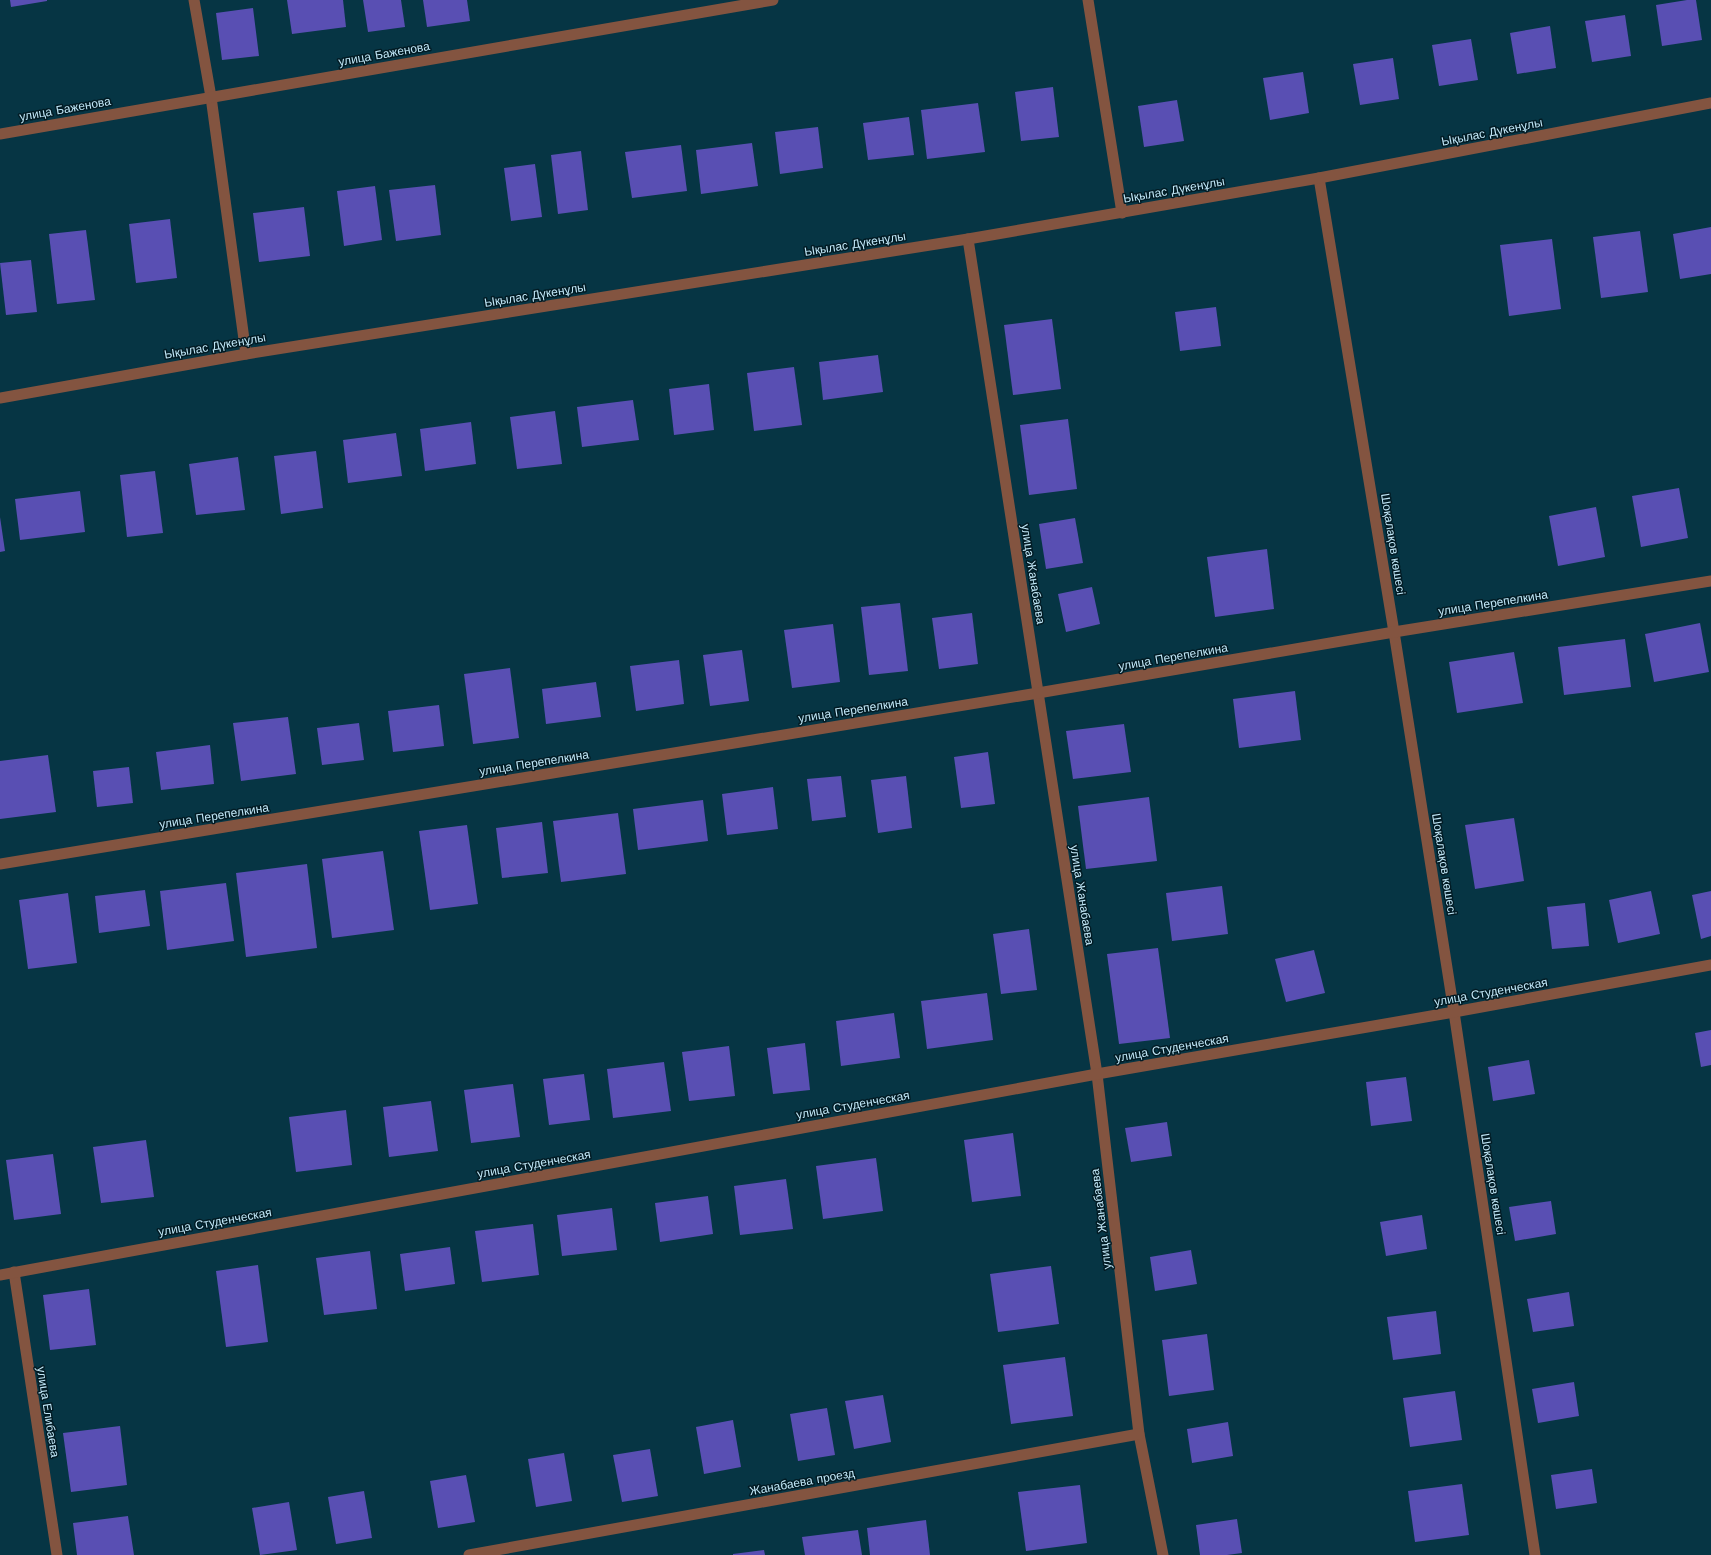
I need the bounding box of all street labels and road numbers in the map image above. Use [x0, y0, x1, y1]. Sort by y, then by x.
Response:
street label: улица Баженова [337, 39, 431, 69]
street label: улица Баженова [18, 94, 112, 124]
street label: Ықылас Дүкенұлы [1440, 115, 1544, 149]
street label: Ықылас Дүкенұлы [1122, 174, 1226, 206]
street label: Ықылас Дүкенұлы [803, 229, 907, 259]
street label: Ықылас Дүкенұлы [483, 280, 587, 310]
street label: Ықылас Дүкенұлы [163, 330, 267, 362]
street label: Шоқалақов көшесі [1378, 492, 1408, 596]
street label: улица Жанабаева [1018, 523, 1048, 625]
street label: улица Перепелкина [1437, 587, 1549, 619]
street label: улица Перепелкина [1117, 640, 1229, 674]
street label: улица Перепелкина [797, 694, 909, 726]
street label: улица Перепелкина [478, 747, 590, 779]
street label: улица Перепелкина [158, 800, 270, 832]
street label: Шоқалақов көшесі [1429, 812, 1459, 916]
street label: улица Жанабаева [1067, 844, 1097, 946]
street label: улица Студенческая [1433, 975, 1549, 1009]
street label: улица Студенческая [1114, 1031, 1230, 1065]
street label: улица Студенческая [795, 1088, 911, 1122]
street label: Шоқалақов көшесі [1478, 1132, 1508, 1236]
street label: улица Студенческая [476, 1147, 592, 1181]
street label: улица Жанабаева [1088, 1168, 1114, 1270]
street label: улица Студенческая [157, 1205, 273, 1239]
street label: улица Елибаева [34, 1366, 62, 1459]
street label: Жанабаева проезд [748, 1466, 856, 1498]

